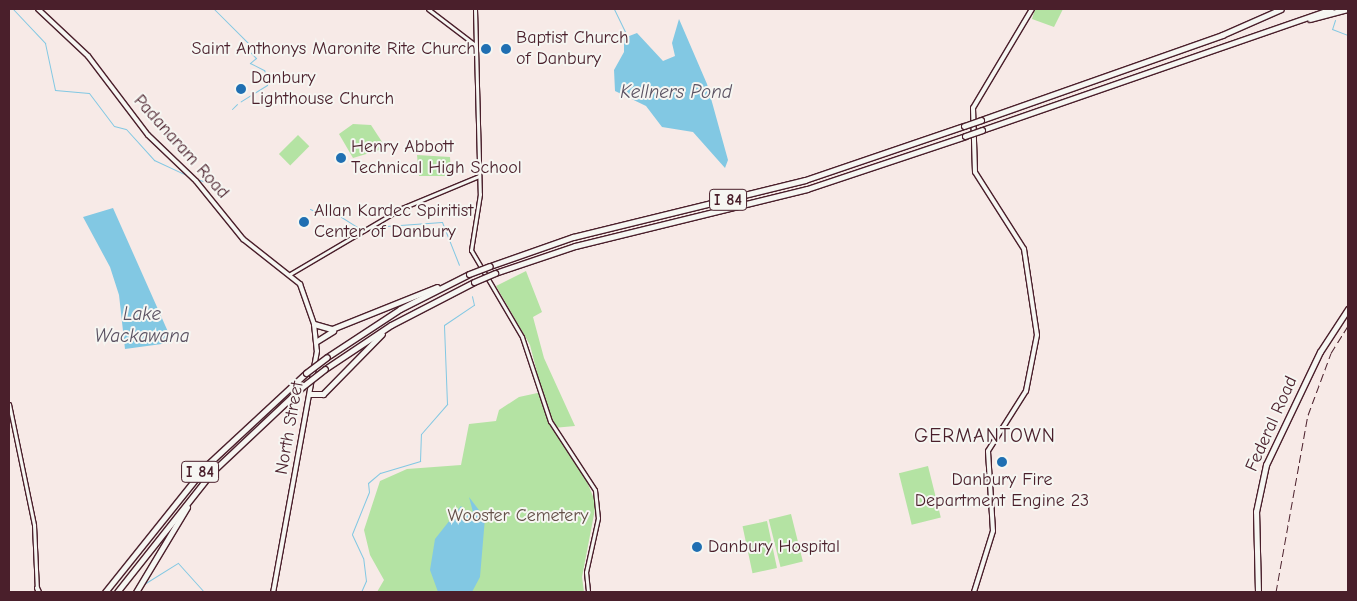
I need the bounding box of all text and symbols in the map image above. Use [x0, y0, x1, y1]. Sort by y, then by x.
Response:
place label: Baptist Church of Danbury [516, 28, 629, 70]
place label: Saint Anthonys Maronite Rite Church [192, 38, 476, 60]
marker: Saint Anthonys Maronite Rite Church [480, 43, 492, 55]
marker: Baptist Church of Danbury [500, 43, 512, 55]
place label: Danbury Lighthouse Church [251, 68, 394, 110]
water label: Kellners Pond [620, 82, 732, 104]
marker: Danbury Lighthouse Church [235, 83, 247, 95]
street label: Padanaram Road [129, 91, 233, 203]
place label: Henry Abbott Technical High School [351, 137, 522, 180]
marker: Henry Abbott Technical High School [335, 152, 347, 164]
road number: I 84 [708, 186, 748, 214]
place label: Allan Kardec Spiritist Center of Danbury [314, 201, 473, 243]
marker: Allan Kardec Spiritist Center of Danbury [298, 216, 310, 228]
water label: Lake Wackawana [95, 304, 189, 348]
street label: Federal Road [1241, 373, 1303, 475]
street label: North Street [271, 380, 309, 476]
district label: GERMANTOWN [913, 423, 1057, 447]
marker: Danbury Fire Department Engine 23 [996, 456, 1008, 468]
road number: I 84 [180, 458, 220, 486]
place label: Danbury Fire Department Engine 23 [915, 470, 1089, 512]
park label: Wooster Cemetery [448, 505, 588, 527]
place label: Danbury Hospital [708, 536, 840, 558]
marker: Danbury Hospital [690, 540, 704, 554]

